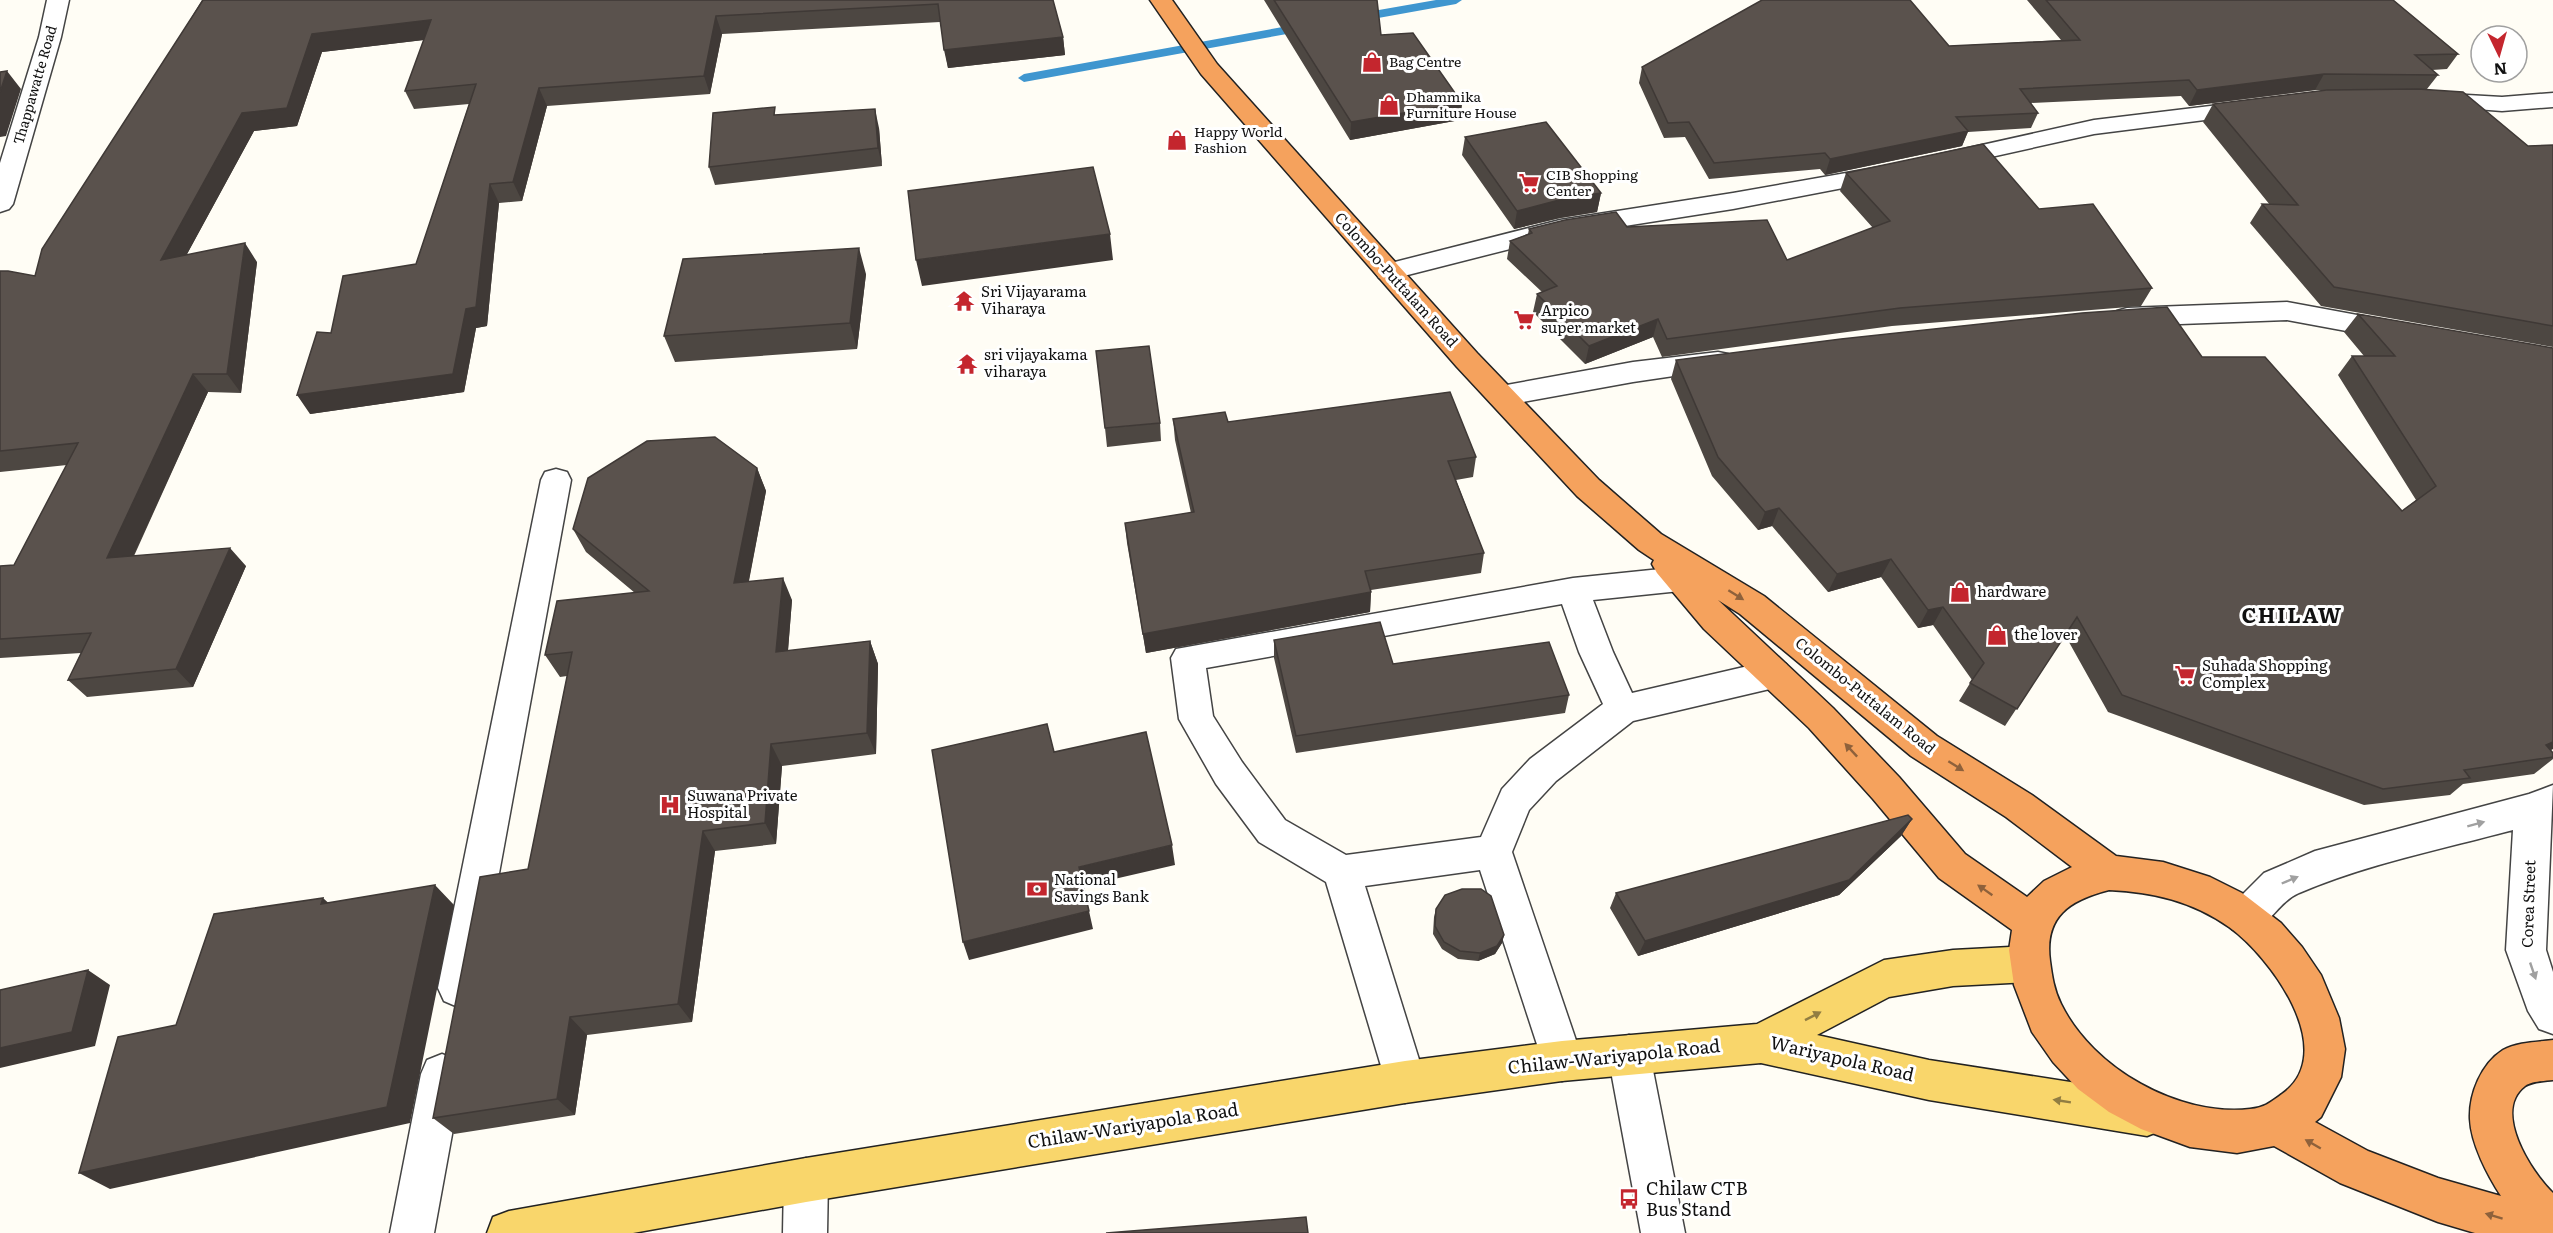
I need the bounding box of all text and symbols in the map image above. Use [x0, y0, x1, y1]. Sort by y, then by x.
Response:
street label: Thappawatte Road [7, 22, 61, 147]
north arrow [2469, 24, 2529, 84]
shop icon: Bag Centre [1360, 50, 1384, 74]
place label: Bag Centre [1389, 51, 1461, 71]
text: N [2493, 57, 2508, 82]
place label: Dhammika Furniture House [1406, 86, 1517, 122]
shop icon: Dhammika Furniture House [1377, 93, 1401, 117]
place label: Happy World Fashion [1194, 121, 1283, 157]
shop icon: Happy World Fashion [1165, 128, 1189, 152]
place label: CIB Shopping Center [1546, 164, 1638, 200]
supermarket icon: CIB Shopping Center [1517, 171, 1541, 195]
street label: Colombo-Puttalam Road [1330, 206, 1464, 352]
place label: Sri Vijayarama Viharaya [981, 279, 1088, 319]
temple icon: Sri Vijayarama Viharaya [952, 289, 976, 313]
place label: Arpico super market [1541, 298, 1636, 338]
supermarket icon: Arpico super market [1512, 308, 1536, 332]
place label: sri vijayakama viharaya [984, 342, 1089, 382]
temple icon: sri vijayakama viharaya [955, 352, 979, 376]
place label: hardware [1977, 579, 2046, 602]
shop icon: hardware [1948, 580, 1972, 604]
one-way arrow [1728, 590, 1744, 601]
district label: CHILAW [2241, 598, 2343, 629]
place label: the lover [2014, 622, 2077, 645]
shop icon: the lover [1985, 623, 2009, 647]
street label: Colombo-Puttalam Road [1791, 631, 1941, 759]
place label: Suhada Shopping Complex [2202, 653, 2328, 693]
supermarket icon: Suhada Shopping Complex [2173, 663, 2197, 687]
one-way arrow [1844, 743, 1858, 757]
one-way arrow [1948, 760, 1964, 771]
place label: Suwana Private Hospital [687, 783, 798, 823]
hospital icon: Suwana Private Hospital [658, 793, 682, 817]
one-way arrow [2467, 819, 2485, 828]
street label: Corea Street [2514, 860, 2541, 948]
place label: National Savings Bank [1054, 867, 1150, 907]
one-way arrow [2281, 875, 2299, 885]
bank icon: National Savings Bank [1025, 877, 1049, 901]
one-way arrow [1978, 884, 1993, 896]
one-way arrow [2528, 962, 2538, 980]
one-way arrow [1804, 1011, 1822, 1021]
street label: Wariyapola Road [1768, 1028, 1917, 1087]
street label: Chilaw-Wariyapola Road [1506, 1031, 1721, 1080]
street label: Chilaw-Wariyapola Road [1025, 1095, 1240, 1155]
one-way arrow [2053, 1097, 2072, 1106]
one-way arrow [2305, 1139, 2322, 1149]
place label: Chilaw CTB Bus Stand [1646, 1174, 1748, 1222]
bus stop icon: Chilaw CTB Bus Stand [1617, 1187, 1641, 1211]
one-way arrow [2485, 1211, 2503, 1220]

